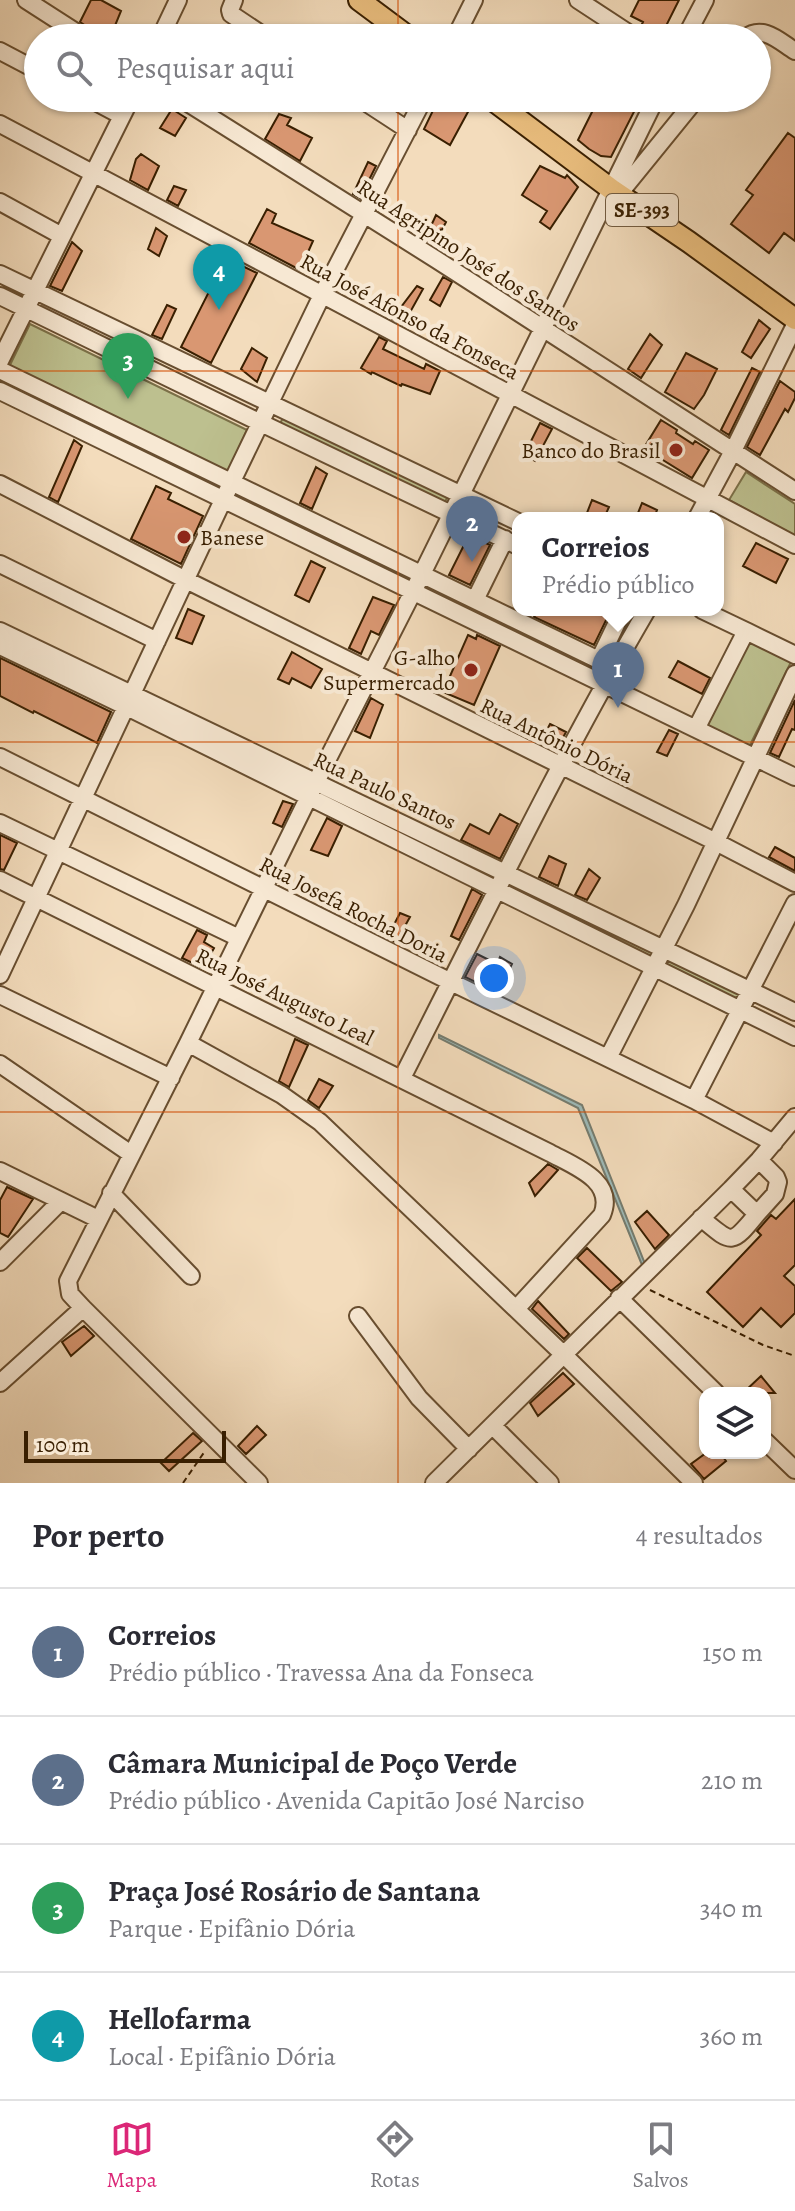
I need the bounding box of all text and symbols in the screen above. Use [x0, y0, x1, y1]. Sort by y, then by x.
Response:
search box [24, 24, 771, 112]
icon: search [52, 46, 96, 90]
text: Pesquisar aqui [116, 48, 294, 88]
street label: Rua Agripino José dos Santos [351, 172, 586, 339]
road number: SE-393 [606, 194, 678, 226]
pin: 4 [193, 244, 245, 310]
street label: Rua José Afonso da Fonseca [295, 246, 525, 388]
pin: 3 [102, 333, 154, 399]
place label: Banco do Brasil [521, 436, 660, 466]
marker: Banco do Brasil [667, 441, 685, 459]
pin: 2 [446, 496, 498, 562]
popup [512, 512, 724, 616]
place label: Banese [200, 523, 264, 553]
text: Correios [541, 527, 650, 567]
marker: Banese [175, 528, 193, 546]
text: Prédio público [541, 567, 695, 602]
pin: 1 [592, 642, 644, 708]
place label: G-alho Supermercado [323, 643, 455, 698]
marker: G-alho Supermercado [462, 661, 480, 679]
street label: Rua Antônio Dória [475, 691, 639, 791]
street label: Rua Paulo Santos [308, 745, 461, 837]
street label: Rua Josefa Rocha Doria [254, 849, 454, 971]
street label: Rua José Augusto Leal [190, 941, 379, 1053]
your location [474, 958, 514, 998]
map controls [699, 1387, 771, 1459]
button: layers [699, 1387, 771, 1459]
scale bar [24, 1427, 226, 1463]
text: 100 m [36, 1430, 90, 1460]
text: Por perto [32, 1512, 165, 1559]
text: 4 resultados [636, 1518, 763, 1553]
text: Correios [108, 1615, 216, 1655]
text: 1 [53, 1635, 63, 1670]
text: 150 m [702, 1635, 763, 1670]
text: Prédio público · Travessa Ana da Fonseca [108, 1655, 534, 1690]
text: Câmara Municipal de Poço Verde [108, 1743, 517, 1783]
text: 2 [52, 1763, 64, 1798]
text: 210 m [701, 1763, 763, 1798]
text: Prédio público · Avenida Capitão José Narciso [108, 1783, 584, 1818]
text: Praça José Rosário de Santana [108, 1871, 480, 1911]
text: 3 [52, 1891, 64, 1926]
text: 340 m [700, 1891, 763, 1926]
text: Parque · Epifânio Dória [108, 1911, 355, 1946]
text: Hellofarma [108, 1999, 251, 2039]
text: 4 [52, 2019, 64, 2054]
text: 360 m [700, 2019, 763, 2054]
text: Local · Epifânio Dória [108, 2039, 336, 2074]
tab: Mapa [106, 2117, 157, 2195]
tab: Rotas [370, 2117, 420, 2195]
tab: Salvos [633, 2117, 689, 2195]

